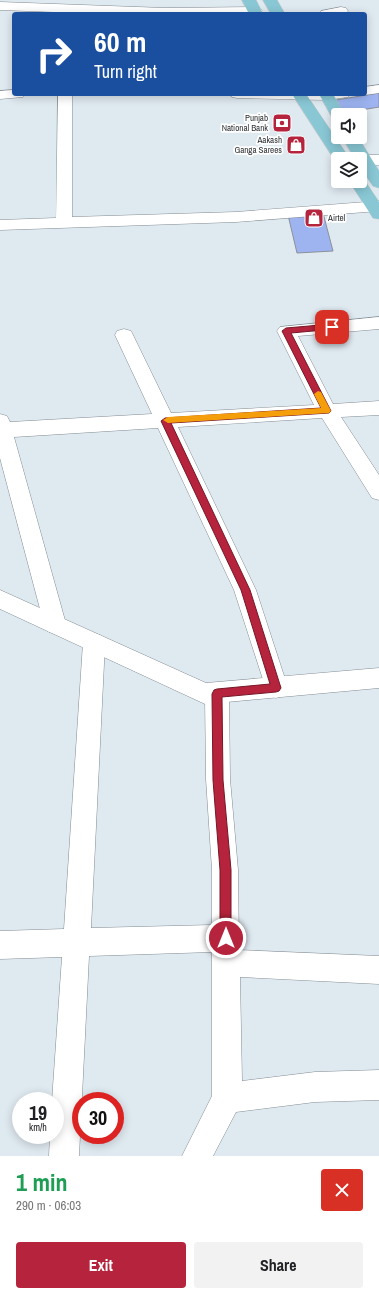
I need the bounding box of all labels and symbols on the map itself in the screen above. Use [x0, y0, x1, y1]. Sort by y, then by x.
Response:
place label: Punjab National Bank [222, 112, 268, 134]
bank icon: Punjab National Bank [271, 112, 293, 134]
place label: Aakash Ganga Sarees [234, 134, 282, 156]
shop icon: Aakash Ganga Sarees [285, 134, 307, 156]
shop icon: Airtel [303, 207, 325, 229]
place label: Airtel [327, 212, 346, 224]
pin [315, 310, 349, 344]
position arrow [205, 917, 247, 959]
speed limit sign: 30 [72, 1092, 124, 1144]

